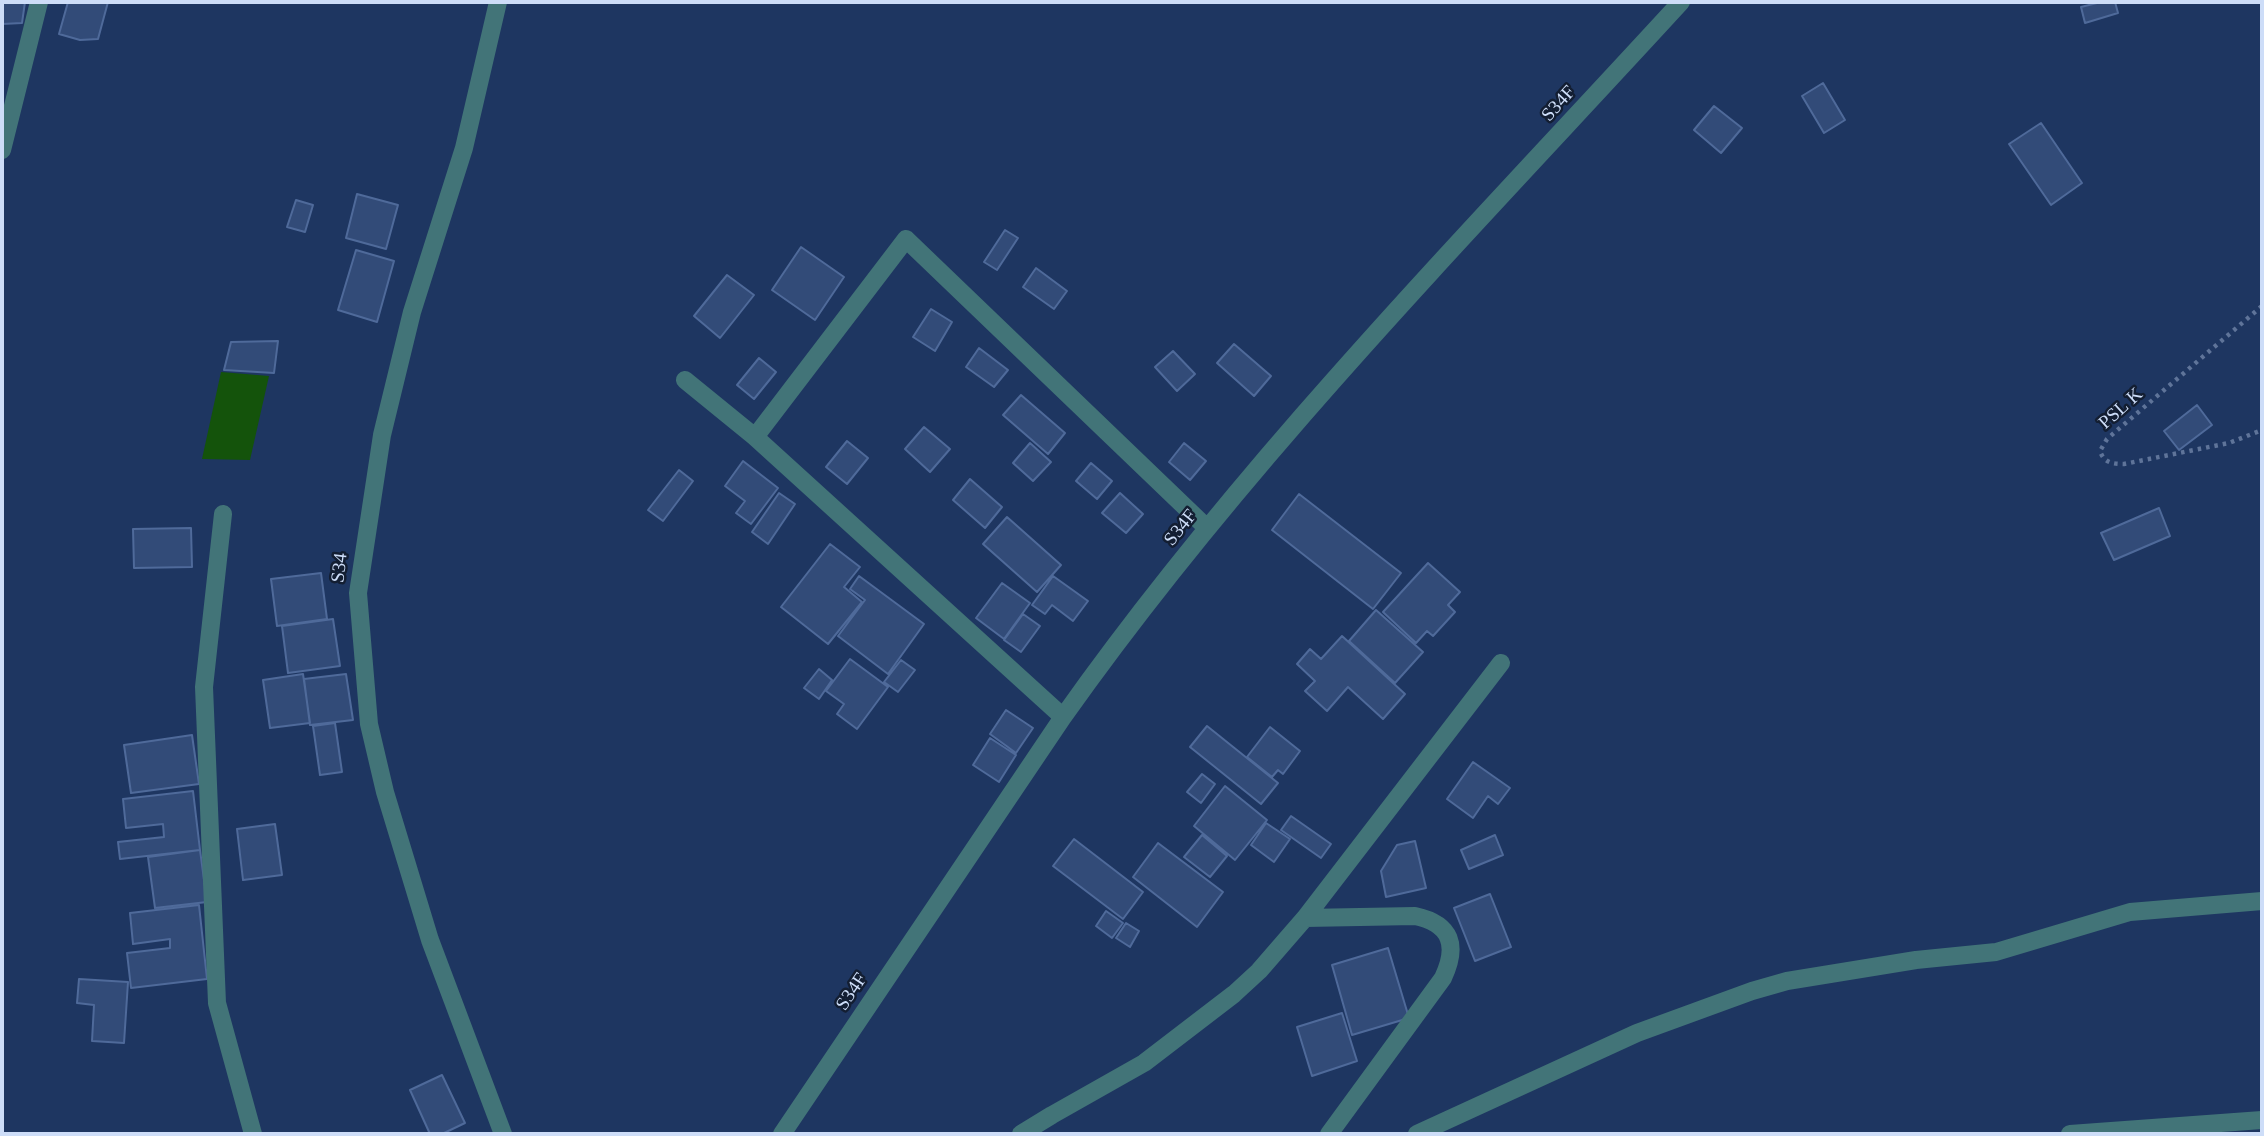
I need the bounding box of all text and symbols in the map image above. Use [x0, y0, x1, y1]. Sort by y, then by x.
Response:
street label: S34F [1537, 81, 1581, 127]
street label: PSL K [2094, 383, 2148, 435]
street label: S34F [1160, 505, 1202, 551]
street label: S34 [327, 552, 353, 584]
street label: S34F [831, 969, 873, 1015]

